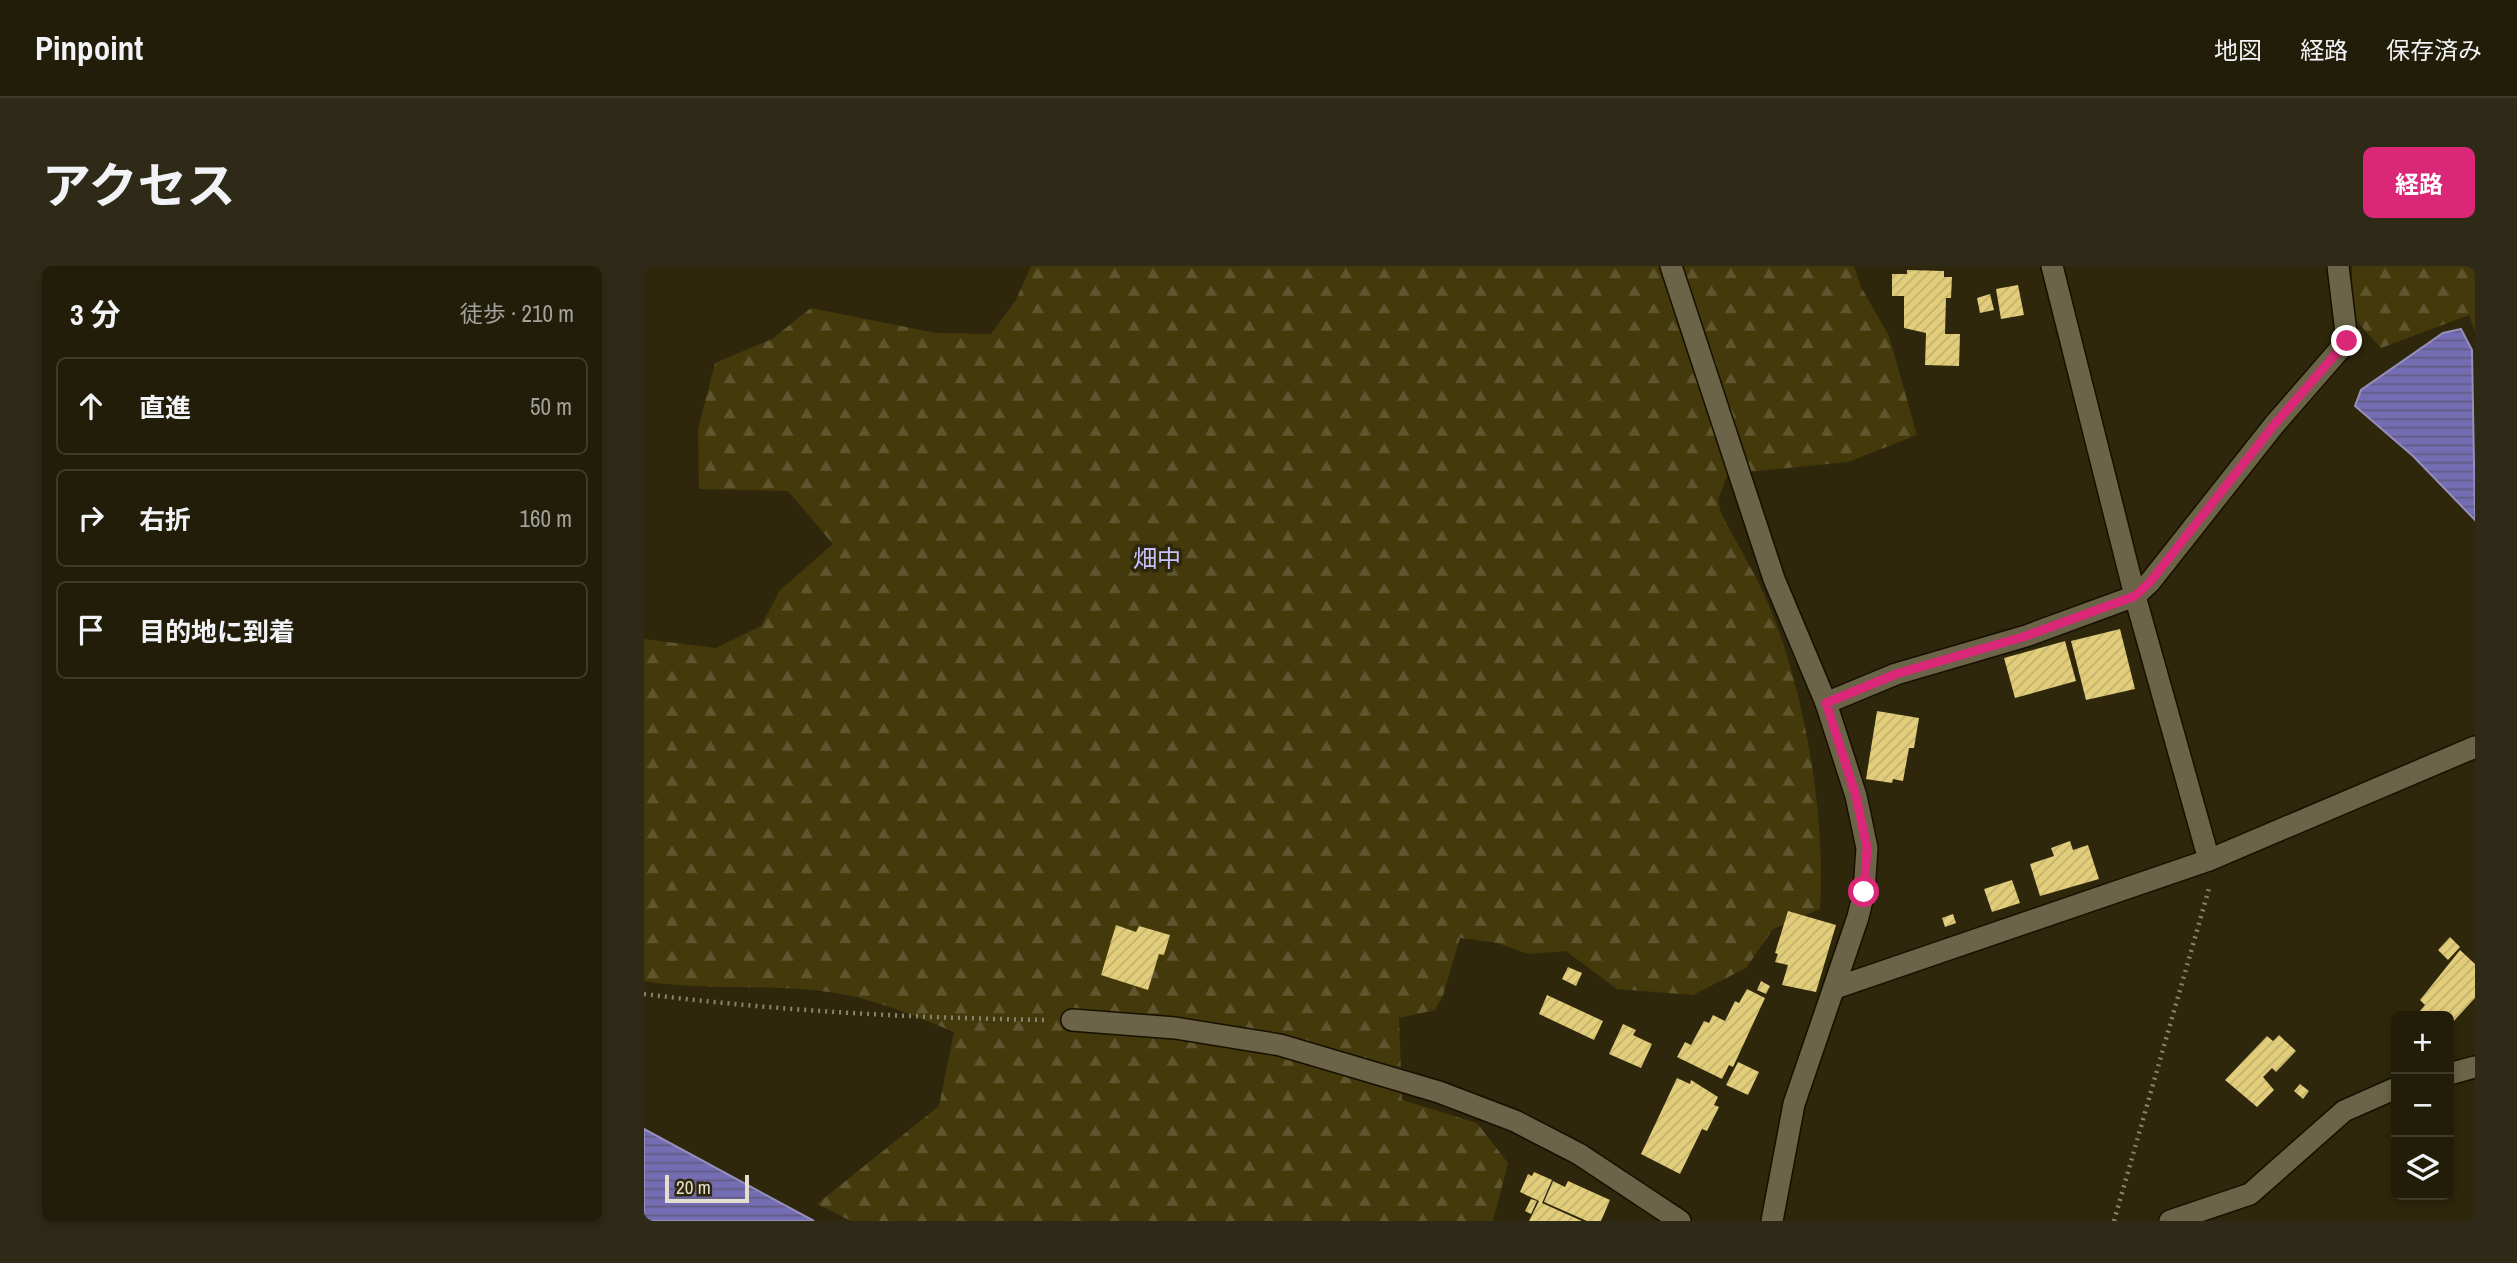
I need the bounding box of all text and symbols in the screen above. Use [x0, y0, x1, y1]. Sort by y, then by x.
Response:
text: Pinpoint [35, 26, 143, 70]
text: 地図 [2214, 34, 2262, 66]
text: 経路 [2300, 34, 2348, 66]
text: 保存済み [2386, 34, 2482, 66]
button: 経路 [2363, 147, 2475, 218]
text: アクセス [42, 152, 236, 218]
text: 3 分 [70, 294, 121, 334]
text: 徒歩 · 210 m [460, 298, 574, 329]
route end [2331, 325, 2362, 356]
icon: ahead [72, 387, 110, 425]
text: 直進 [139, 390, 191, 425]
text: 50 m [530, 391, 572, 422]
icon: right [72, 499, 110, 537]
text: 右折 [139, 502, 191, 537]
text: 160 m [520, 503, 572, 534]
district label: 畑中 [1133, 542, 1181, 574]
icon: arrive [72, 611, 110, 649]
text: 目的地に到着 [139, 614, 295, 649]
route start [1848, 876, 1879, 907]
map controls [2391, 1011, 2454, 1200]
button: + [2391, 1011, 2454, 1074]
button: − [2391, 1074, 2454, 1137]
button: layers [2391, 1137, 2454, 1200]
scale bar [665, 1172, 749, 1204]
text: 20 m [676, 1174, 711, 1200]

